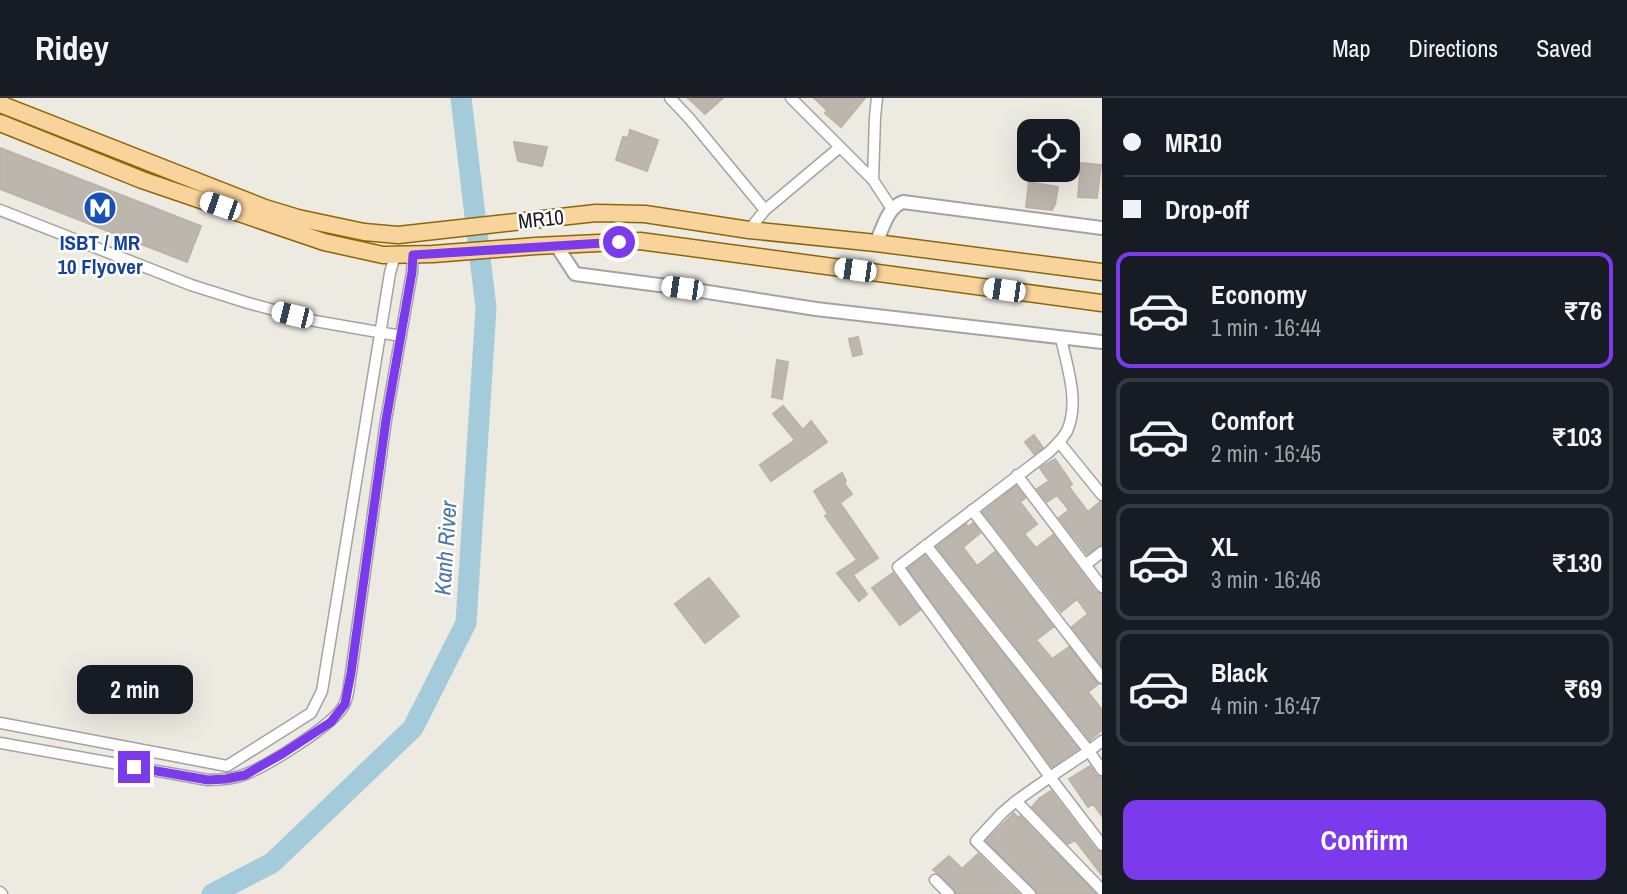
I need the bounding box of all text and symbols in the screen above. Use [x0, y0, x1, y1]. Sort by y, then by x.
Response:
text: Ridey [35, 26, 109, 70]
text: Map [1332, 32, 1370, 64]
text: Directions [1408, 32, 1498, 64]
text: Saved [1536, 32, 1592, 64]
map controls [1017, 119, 1080, 182]
button: locate [1017, 119, 1080, 182]
text: MR10 [1165, 125, 1222, 160]
metro station icon: ISBT / MR 10 Flyover [81, 189, 119, 227]
car [197, 189, 244, 223]
text: Drop-off [1165, 192, 1249, 227]
street label: MR10 [517, 202, 565, 236]
route start [603, 226, 635, 258]
place label: ISBT / MR 10 Flyover [57, 228, 143, 281]
car [833, 257, 878, 283]
car [660, 275, 705, 301]
car [982, 277, 1027, 303]
text: Economy [1211, 277, 1307, 312]
icon: car [1127, 279, 1190, 342]
text: ₹76 [1563, 293, 1602, 328]
car [270, 300, 315, 330]
text: 1 min · 16:44 [1211, 312, 1321, 343]
text: Comfort [1211, 403, 1294, 438]
icon: car [1127, 405, 1190, 468]
text: ₹103 [1551, 419, 1602, 454]
text: 2 min · 16:45 [1211, 438, 1321, 469]
water label: Kanh River [426, 499, 464, 596]
text: XL [1211, 529, 1238, 564]
icon: car [1127, 531, 1190, 594]
text: ₹130 [1551, 545, 1602, 580]
text: 3 min · 16:46 [1211, 564, 1321, 595]
text: Black [1211, 655, 1268, 690]
icon: car [1127, 657, 1190, 720]
callout: 2 min [76, 666, 192, 714]
text: ₹69 [1563, 671, 1602, 706]
text: 2 min [110, 674, 160, 705]
text: 4 min · 16:47 [1211, 690, 1321, 721]
route end [118, 751, 150, 783]
button: Confirm [1123, 800, 1606, 880]

